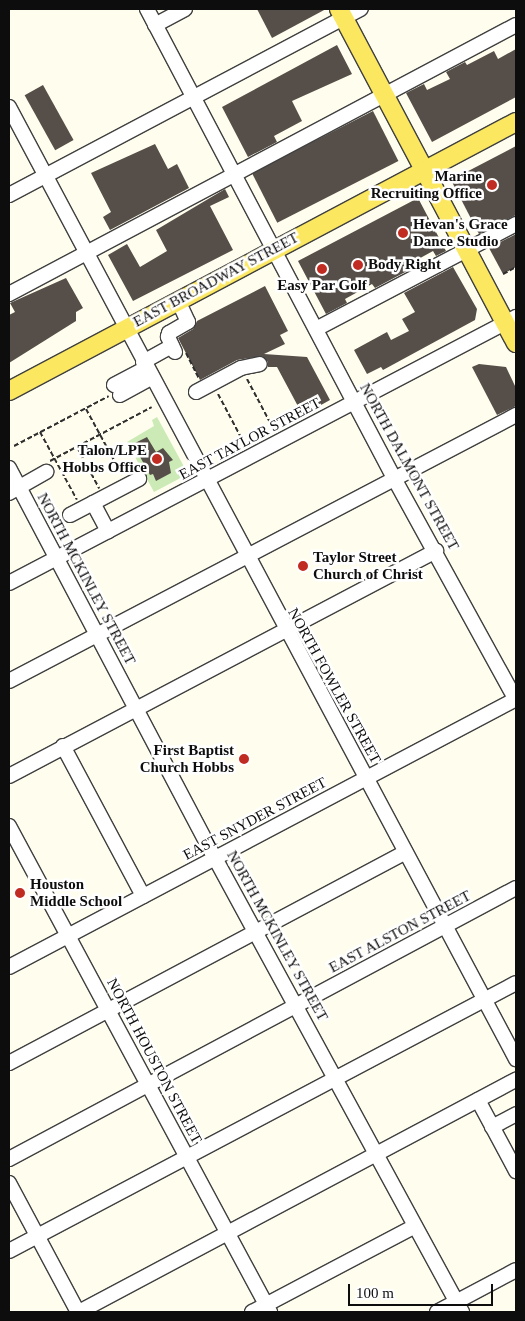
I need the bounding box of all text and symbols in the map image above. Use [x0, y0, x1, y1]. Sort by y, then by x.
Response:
place label: Marine Recruiting Office [371, 167, 482, 202]
marker: Marine Recruiting Office [486, 179, 498, 191]
place label: Hevan's Grace Dance Studio [413, 215, 508, 250]
marker: Hevan's Grace Dance Studio [397, 227, 409, 239]
street label: EAST BROADWAY STREET [130, 229, 302, 331]
place label: Body Right [368, 256, 441, 274]
marker: Body Right [352, 259, 364, 271]
marker: Easy Par Golf [316, 263, 328, 275]
place label: Easy Par Golf [277, 277, 367, 295]
street label: NORTH DALMONT STREET [355, 380, 463, 554]
street label: EAST TAYLOR STREET [176, 394, 324, 484]
place label: Talon/LPE Hobbs Office [62, 441, 147, 476]
marker: Talon/LPE Hobbs Office [151, 453, 163, 465]
street label: NORTH MCKINLEY STREET [33, 490, 139, 668]
place label: Taylor Street Church of Christ [313, 548, 423, 583]
marker: Taylor Street Church of Christ [297, 560, 309, 572]
street label: NORTH FOWLER STREET [284, 605, 384, 767]
place label: First Baptist Church Hobbs [140, 741, 234, 776]
marker: First Baptist Church Hobbs [238, 753, 250, 765]
street label: EAST SNYDER STREET [180, 773, 330, 865]
street label: NORTH MCKINLEY STREET [222, 847, 332, 1025]
place label: Houston Middle School [30, 875, 122, 910]
marker: Houston Middle School [14, 887, 26, 899]
street label: EAST ALSTON STREET [326, 887, 474, 977]
street label: NORTH HOUSTON STREET [103, 975, 205, 1147]
scale bar [350, 1274, 495, 1306]
text: 100 m [356, 1285, 394, 1301]

